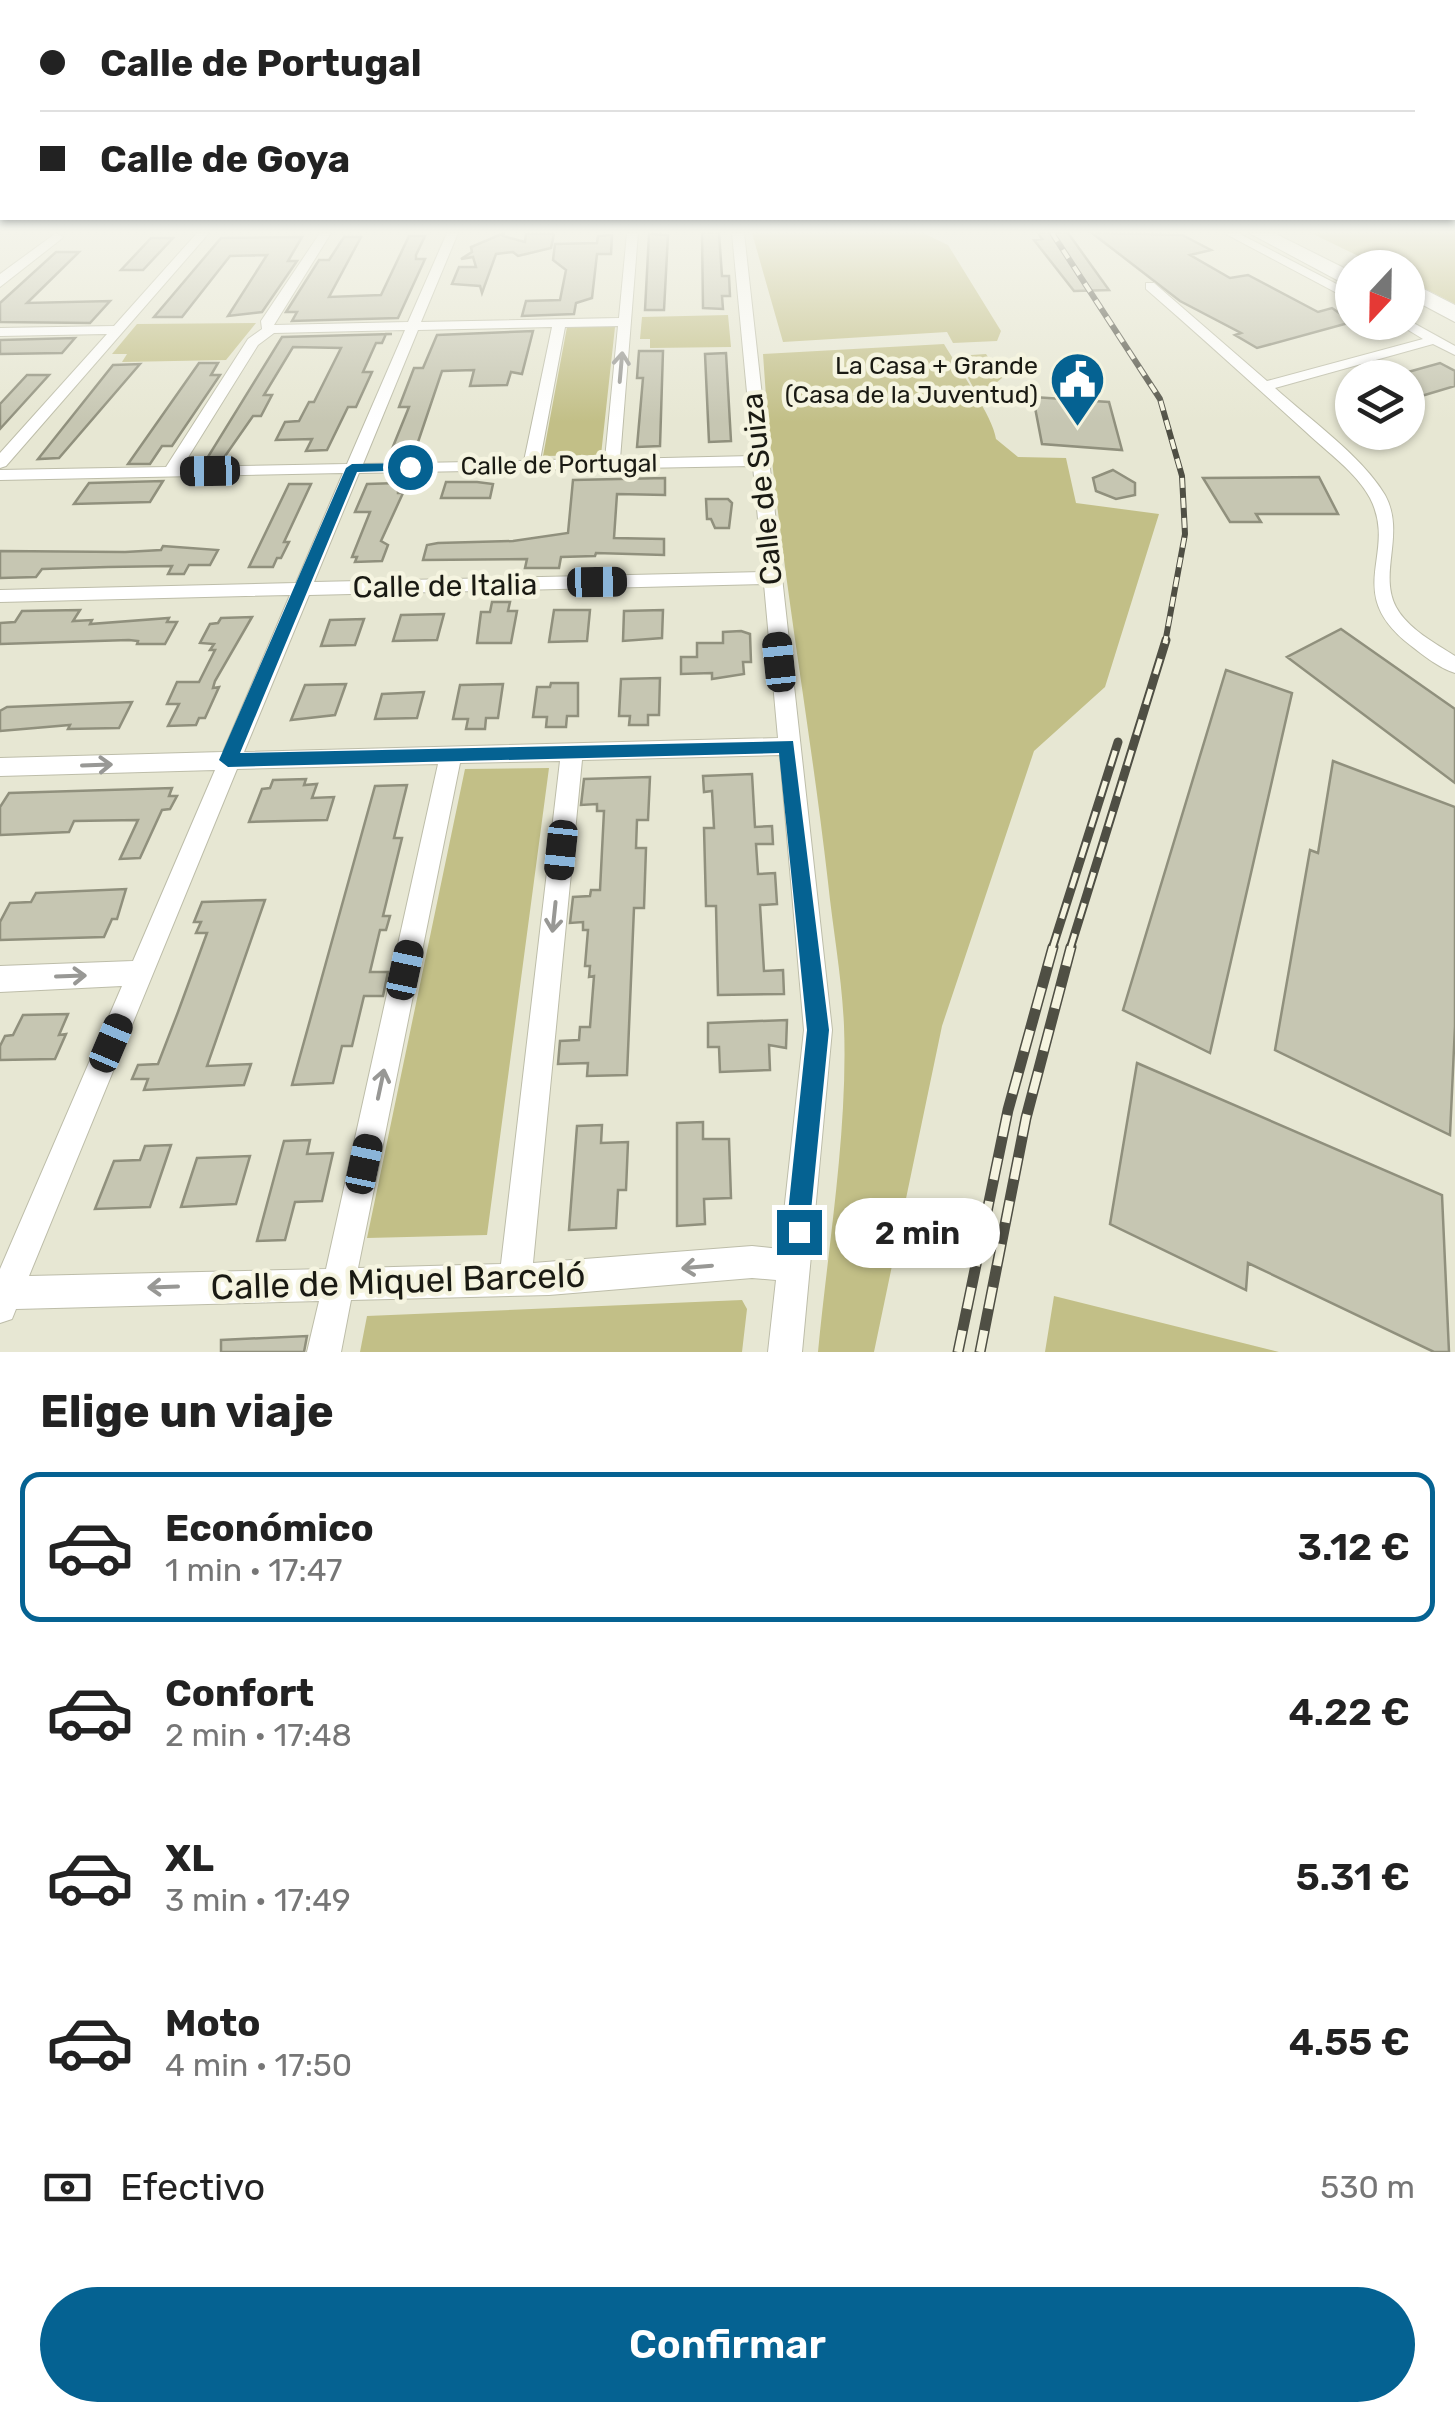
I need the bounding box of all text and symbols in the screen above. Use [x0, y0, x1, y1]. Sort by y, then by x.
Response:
text: Calle de Portugal [100, 40, 422, 86]
text: Calle de Goya [100, 136, 350, 182]
north arrow [1335, 250, 1425, 340]
map controls [1335, 250, 1425, 450]
public building icon: La Casa + Grande (Casa de la Juventud) [1047, 349, 1107, 428]
one-way arrow [612, 351, 631, 383]
place label: La Casa + Grande (Casa de la Juventud) [785, 351, 1038, 409]
button: layers [1335, 360, 1425, 450]
street label: Calle de Suiza [734, 391, 790, 587]
route start [388, 445, 433, 490]
street label: Calle de Portugal [460, 448, 658, 481]
car [180, 455, 240, 487]
street label: Calle de Italia [352, 566, 538, 606]
car [567, 566, 627, 598]
car [761, 631, 797, 693]
one-way arrow [81, 755, 113, 774]
car [543, 819, 579, 881]
one-way arrow [544, 900, 563, 933]
car [384, 938, 426, 1002]
one-way arrow [54, 967, 86, 986]
car [85, 1010, 137, 1076]
one-way arrow [373, 1069, 391, 1101]
car [343, 1132, 385, 1196]
callout: 2 min [834, 1197, 999, 1267]
route end [777, 1210, 822, 1255]
text: 2 min [875, 1214, 960, 1252]
street label: Calle de Miquel Barceló [210, 1253, 586, 1309]
one-way arrow [682, 1257, 714, 1276]
one-way arrow [148, 1278, 180, 1297]
text: Elige un viaje [40, 1385, 334, 1438]
icon: car [45, 1502, 135, 1592]
text: Económico [165, 1505, 374, 1551]
text: 3.12 € [1297, 1524, 1410, 1570]
text: 1 min · 17:47 [165, 1551, 342, 1589]
icon: car [45, 1667, 135, 1757]
text: Confort [165, 1670, 314, 1716]
text: 4.22 € [1289, 1689, 1410, 1735]
text: 2 min · 17:48 [165, 1716, 352, 1754]
icon: car [45, 1832, 135, 1922]
text: XL [165, 1835, 214, 1881]
text: 5.31 € [1296, 1854, 1410, 1900]
text: 3 min · 17:49 [165, 1881, 351, 1919]
icon: car [45, 1997, 135, 2087]
text: Moto [165, 2000, 261, 2046]
text: 4.55 € [1289, 2019, 1410, 2065]
text: 4 min · 17:50 [165, 2046, 352, 2084]
icon: cash [40, 2160, 95, 2215]
text: Efectivo [120, 2164, 265, 2210]
text: 530 m [1320, 2168, 1415, 2206]
button: Confirmar [40, 2287, 1415, 2402]

